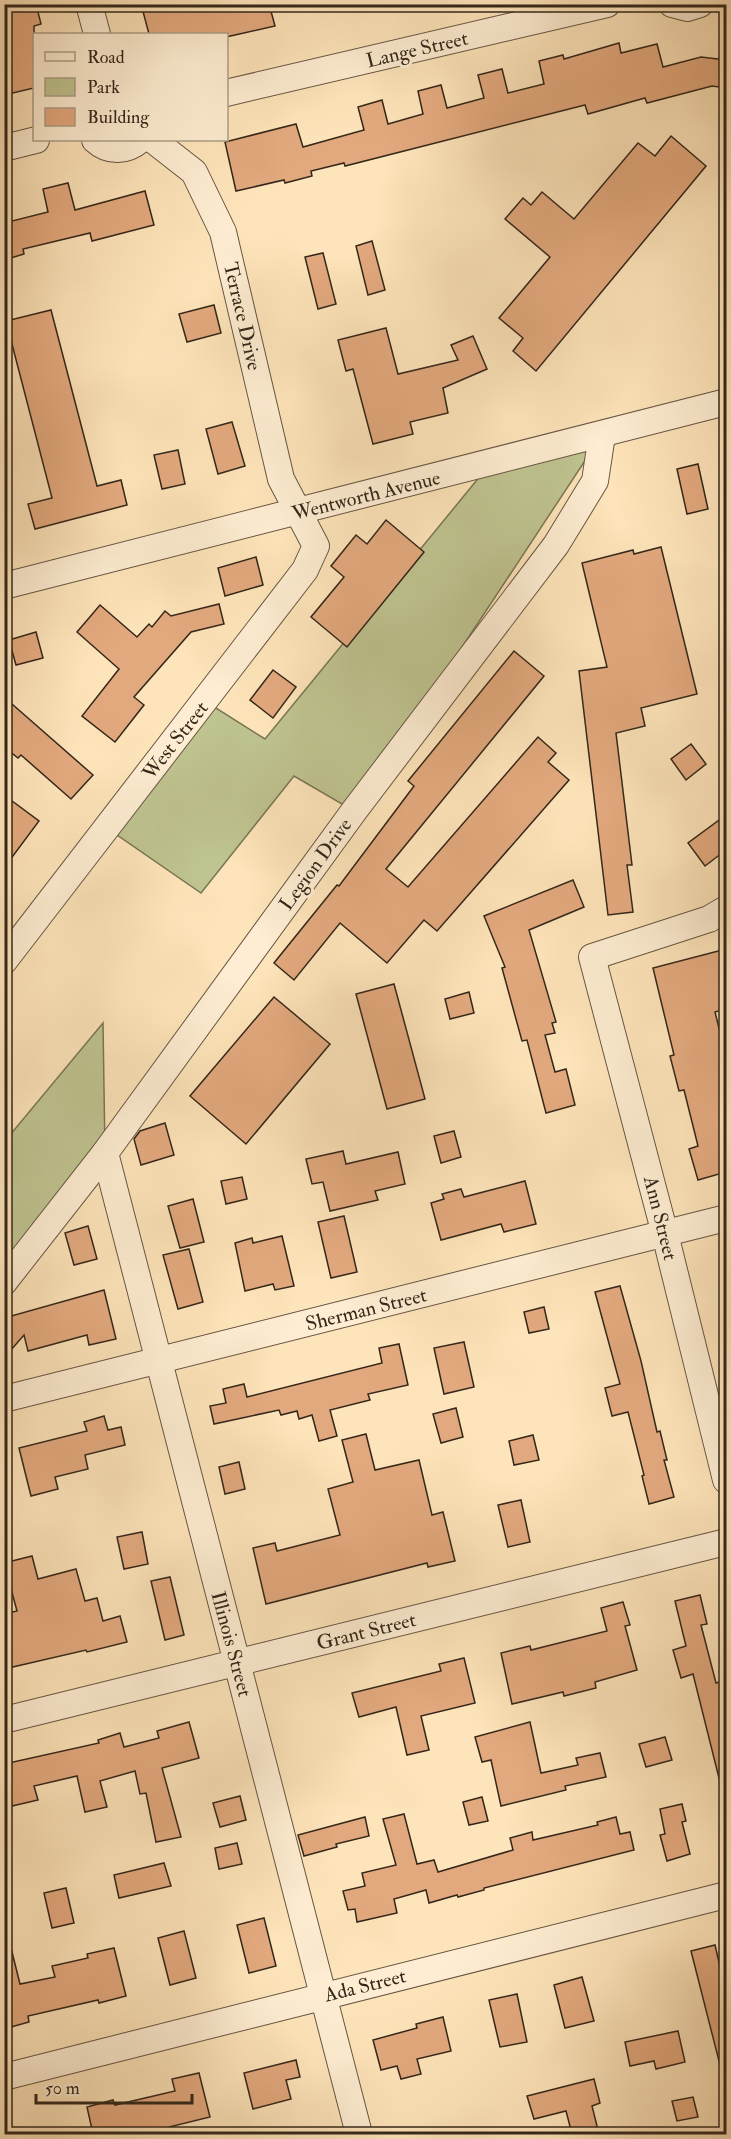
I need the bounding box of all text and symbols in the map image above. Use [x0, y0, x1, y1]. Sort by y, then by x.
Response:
street label: Lange Street [364, 26, 471, 73]
legend [33, 33, 228, 141]
text: Road [87, 46, 125, 69]
text: Park [87, 76, 120, 99]
text: Building [87, 106, 150, 129]
street label: Terrace Drive [218, 260, 267, 373]
street label: Wentworth Avenue [288, 465, 443, 526]
street label: West Street [136, 696, 214, 785]
street label: Legion Drive [274, 813, 357, 915]
street label: Ann Street [638, 1173, 683, 1263]
street label: Sherman Street [303, 1282, 430, 1337]
street label: Illinois Street [205, 1589, 258, 1700]
street label: Grant Street [314, 1607, 419, 1656]
street label: Ada Street [321, 1963, 409, 2008]
scale bar [36, 2067, 192, 2105]
text: 50 m [45, 2077, 80, 2100]

